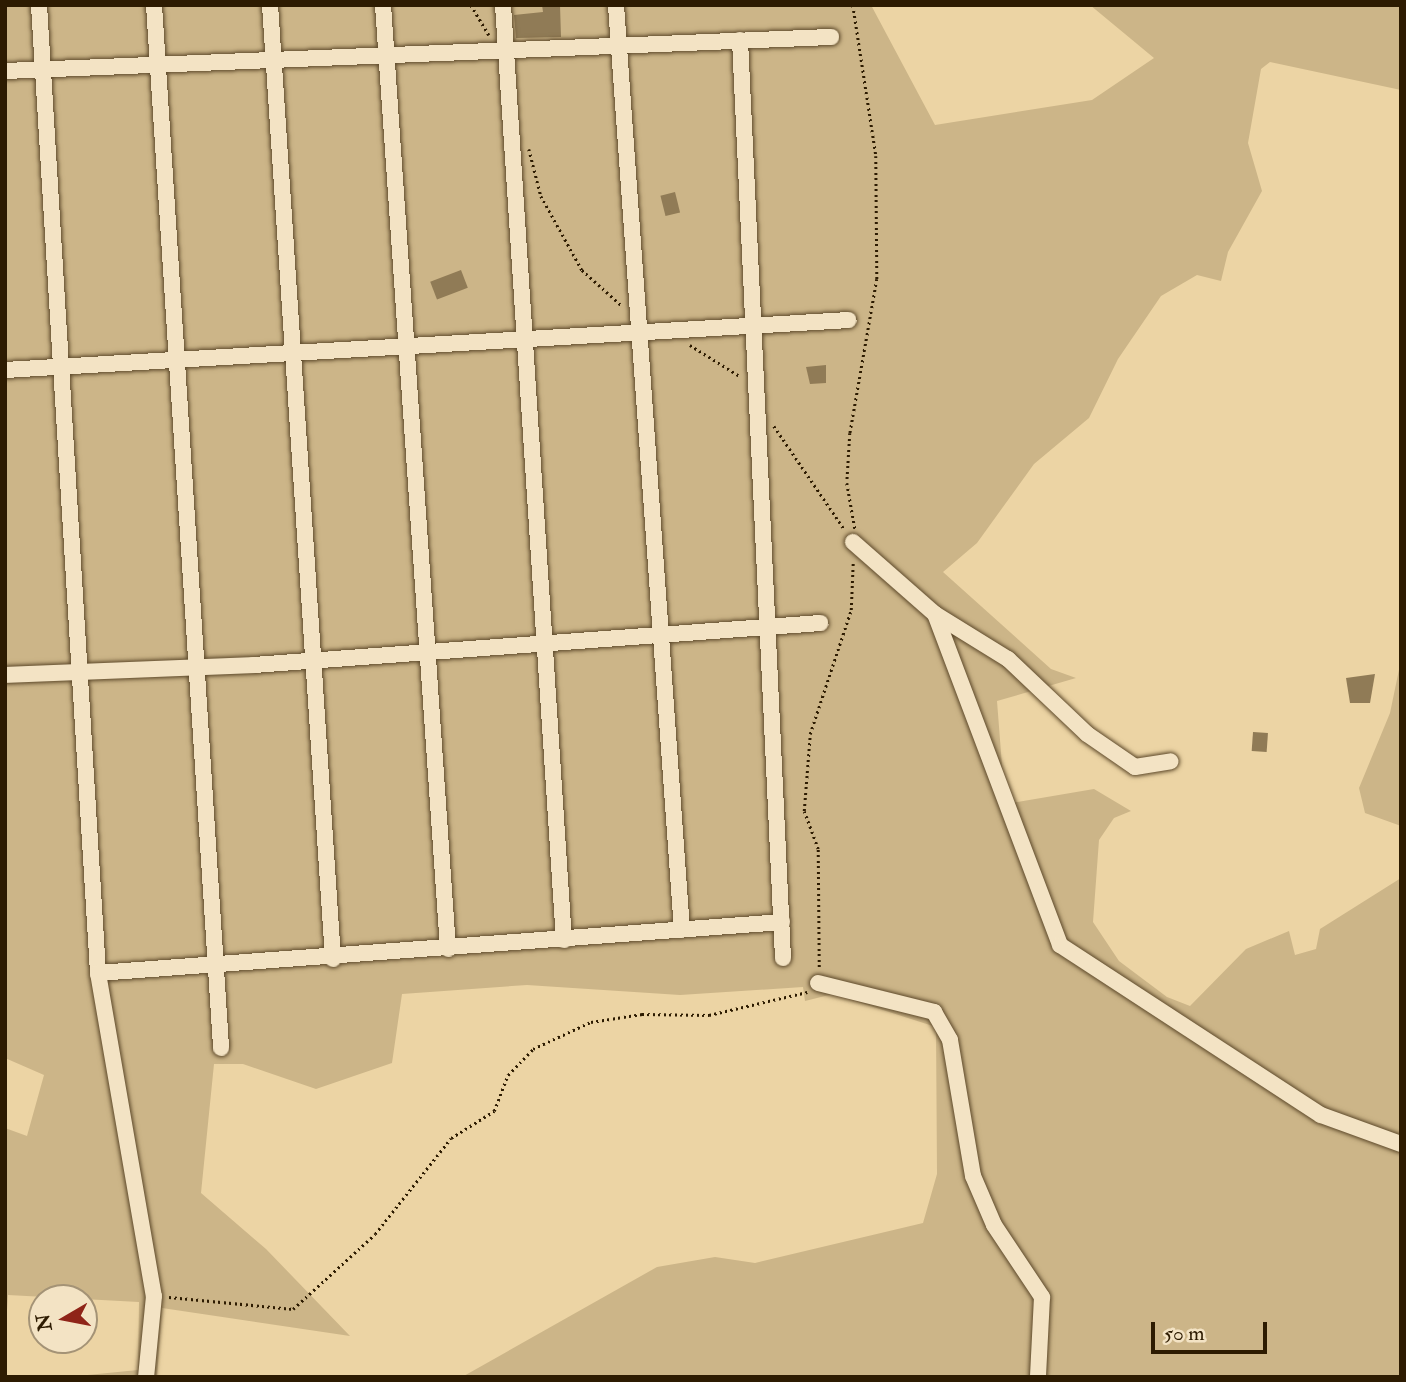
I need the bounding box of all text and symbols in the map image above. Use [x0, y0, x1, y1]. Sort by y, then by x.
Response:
north arrow [28, 1284, 98, 1354]
scale bar [1154, 1308, 1270, 1352]
text: N [31, 1312, 58, 1333]
text: 50 m [1164, 1320, 1205, 1347]

